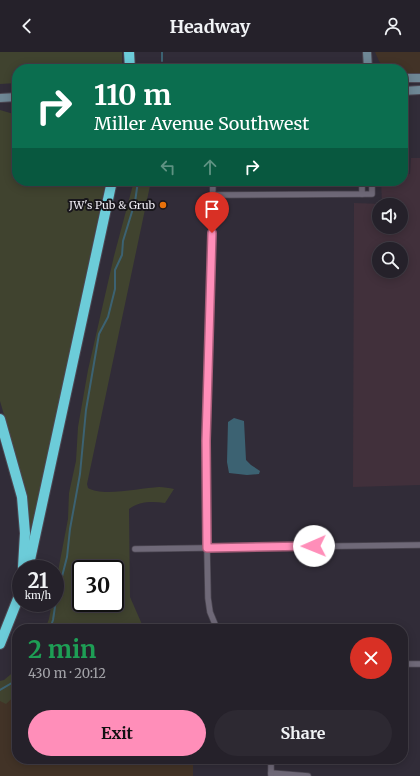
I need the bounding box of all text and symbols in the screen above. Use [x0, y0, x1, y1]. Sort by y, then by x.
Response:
icon: back [16, 15, 38, 37]
text: Headway [169, 15, 251, 38]
icon: person [382, 15, 404, 37]
text: 110 m [94, 77, 171, 113]
icon: right [28, 80, 80, 132]
text: Miller Avenue Southwest [94, 112, 309, 135]
icon: left [157, 156, 179, 178]
icon: ahead [199, 156, 221, 178]
icon: right [241, 156, 263, 178]
pin [195, 192, 229, 233]
place label: JW's Pub & Grub [68, 198, 155, 212]
icon: arrive [201, 198, 223, 220]
map controls [372, 198, 408, 278]
button: sound [372, 198, 408, 234]
marker: JW's Pub & Grub [158, 200, 168, 210]
button: search [372, 242, 408, 278]
position arrow [293, 525, 335, 567]
speed limit sign: 30 [72, 560, 124, 612]
text: 21 [28, 568, 48, 593]
text: km/h [25, 589, 51, 602]
text: 2 min [28, 634, 96, 665]
button: close [350, 637, 392, 679]
text: 430 m · 20:12 [28, 665, 106, 682]
button: Exit [28, 710, 206, 756]
button: Share [214, 710, 392, 756]

